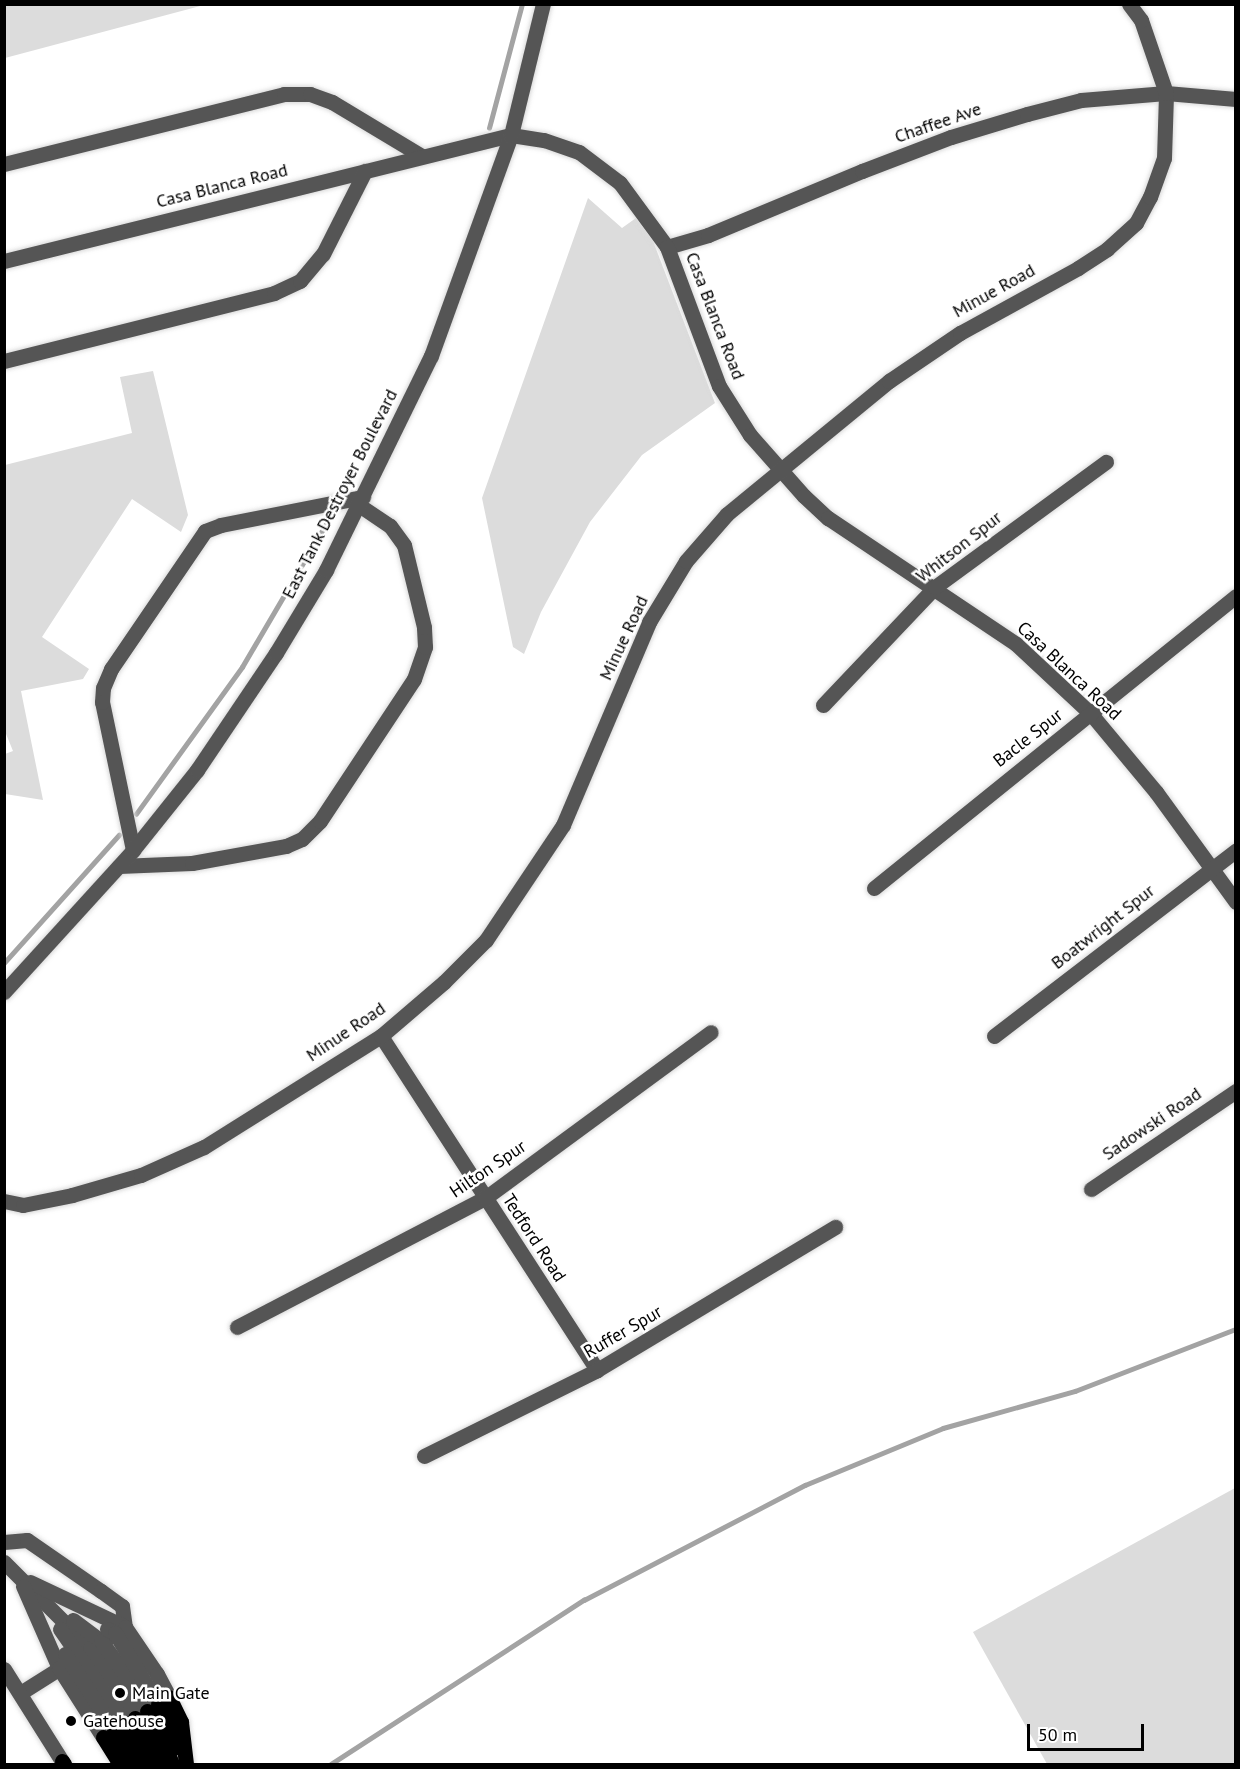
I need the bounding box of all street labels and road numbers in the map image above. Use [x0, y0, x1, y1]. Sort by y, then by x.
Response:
street label: Chaffee Ave [892, 98, 984, 148]
street label: Casa Blanca Road [154, 159, 290, 213]
street label: Casa Blanca Road [681, 249, 749, 383]
street label: Minue Road [949, 260, 1039, 322]
street label: East Tank Destroyer Boulevard [277, 385, 403, 603]
street label: Whitson Spur [912, 507, 1006, 587]
street label: Minue Road [595, 592, 653, 684]
street label: Casa Blanca Road [1012, 617, 1126, 725]
street label: Bacle Spur [989, 704, 1067, 772]
street label: Boatwright Spur [1047, 880, 1159, 974]
street label: Minue Road [302, 998, 390, 1066]
street label: Sadowski Road [1098, 1083, 1206, 1165]
street label: Hilton Spur [446, 1136, 530, 1202]
street label: Tedford Road [498, 1190, 570, 1286]
street label: Ruffer Spur [580, 1301, 666, 1363]

